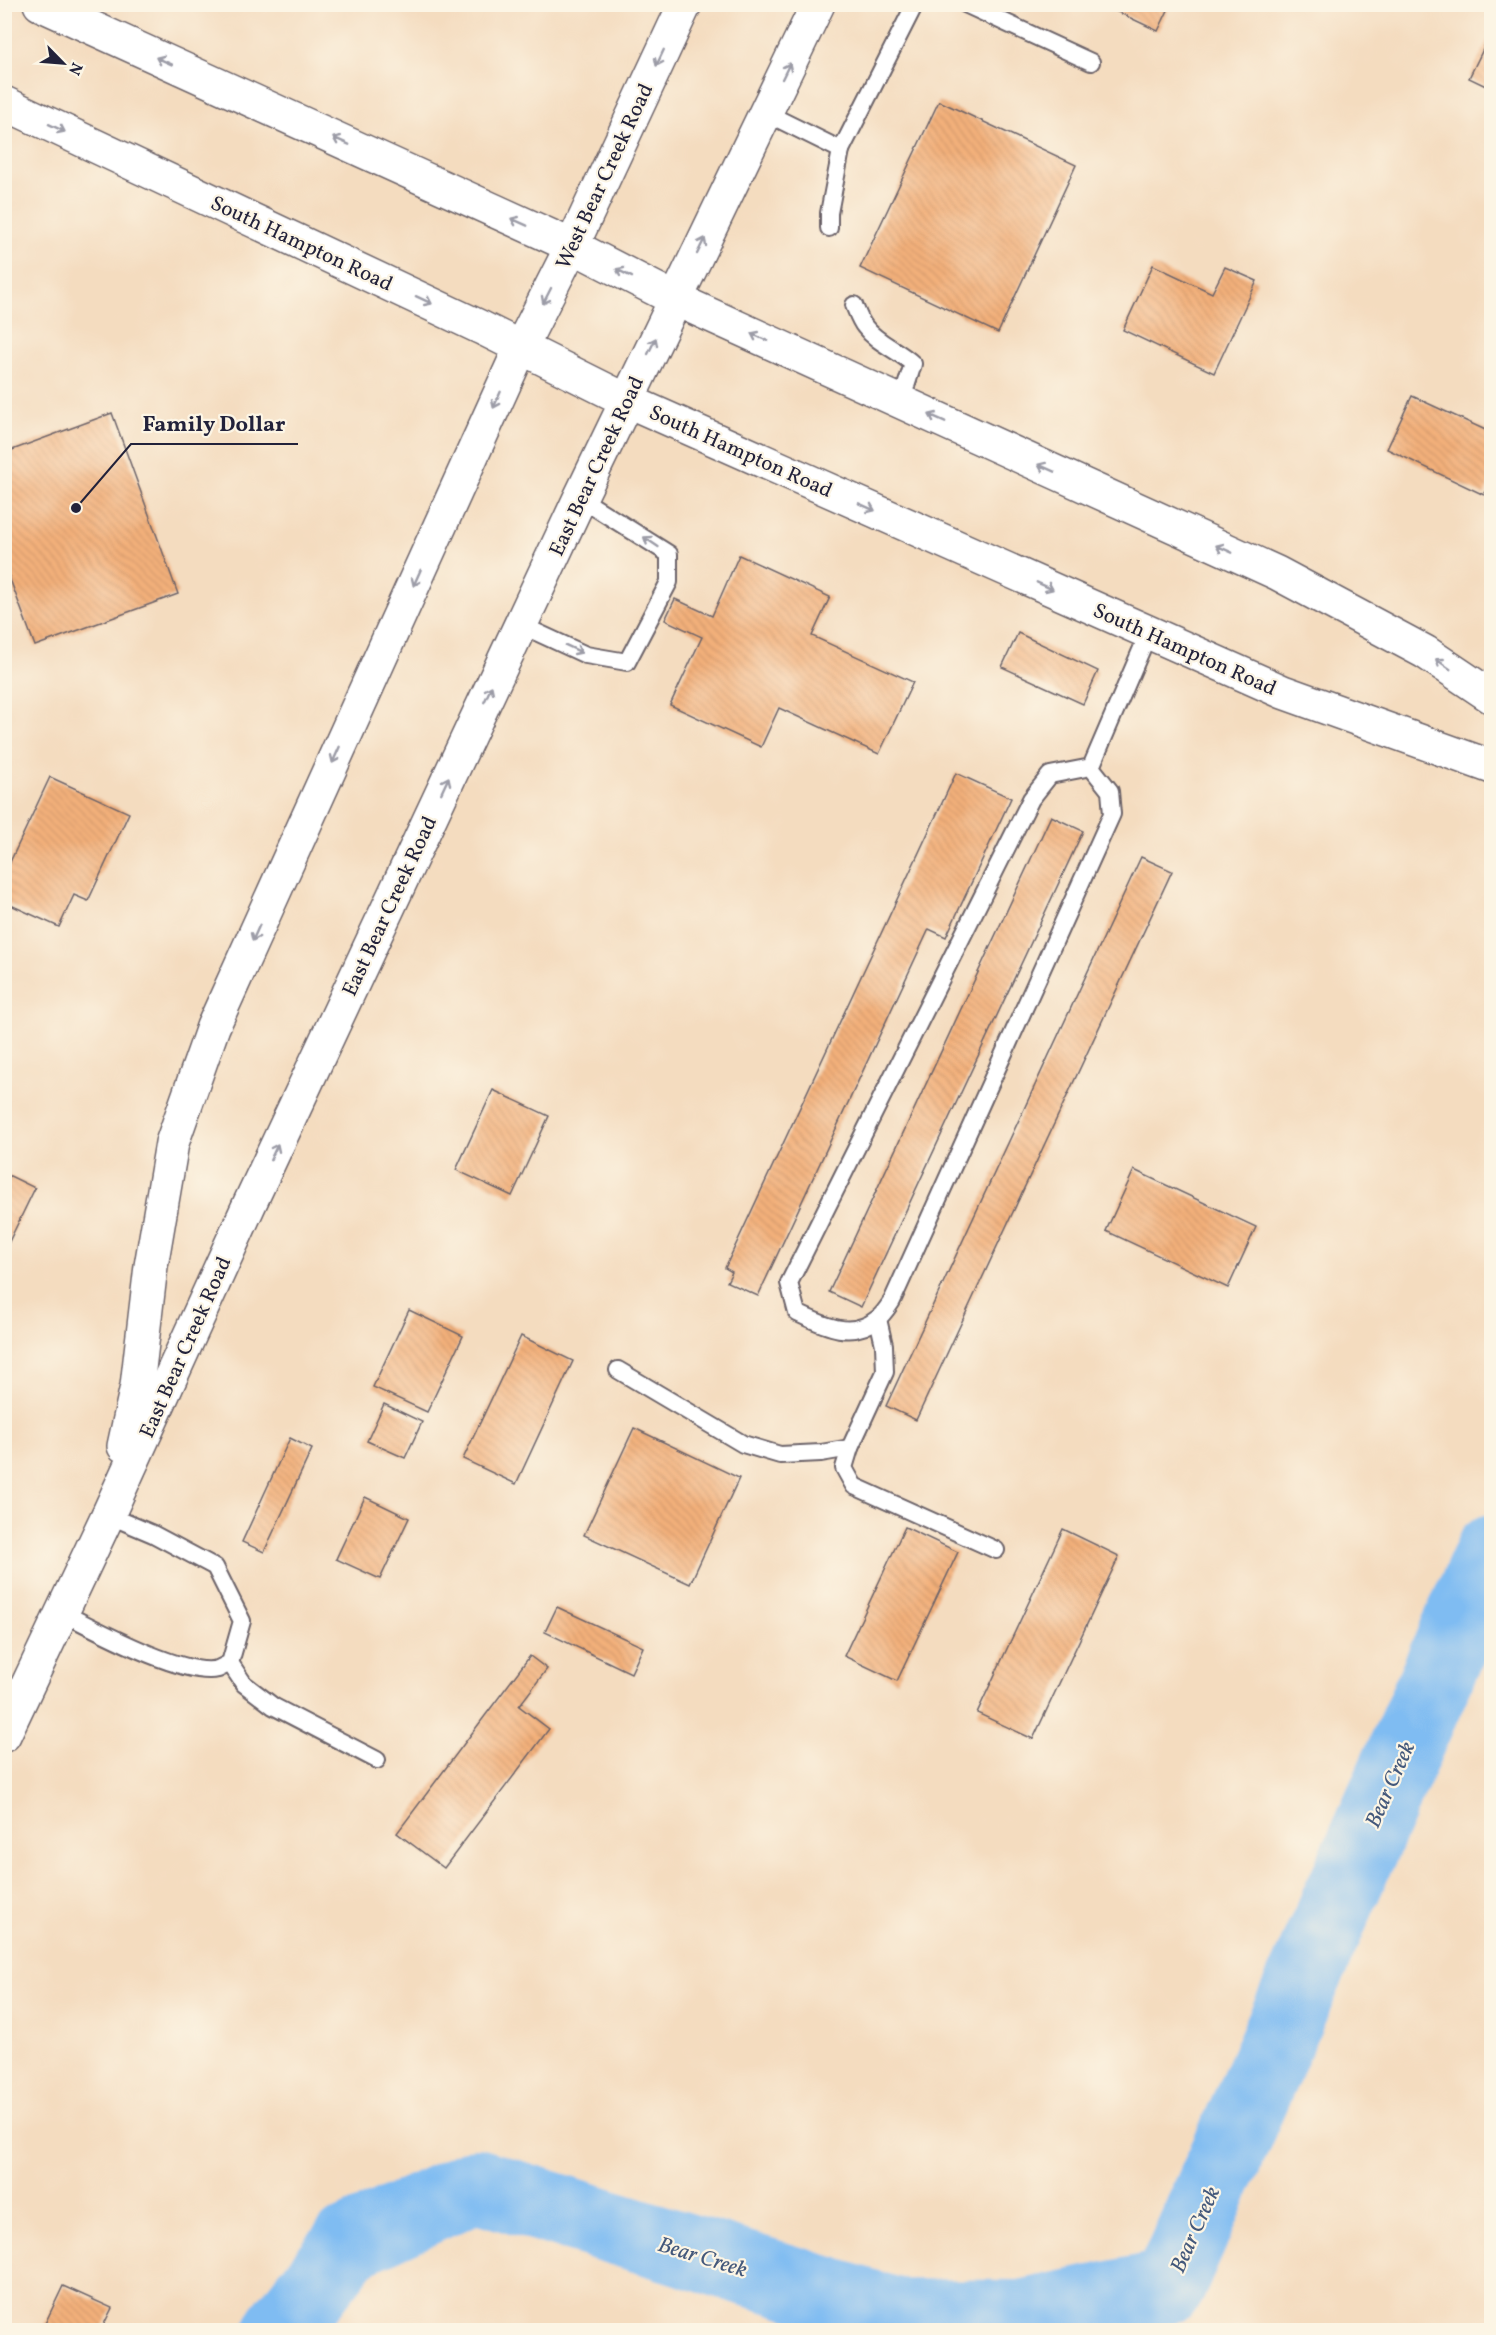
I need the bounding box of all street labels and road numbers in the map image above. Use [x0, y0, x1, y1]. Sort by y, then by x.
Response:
street label: West Bear Creek Road [550, 79, 661, 274]
street label: South Hampton Road [205, 189, 397, 299]
street label: East Bear Creek Road [543, 372, 652, 561]
street label: South Hampton Road [644, 399, 837, 506]
street label: South Hampton Road [1088, 597, 1281, 704]
street label: East Bear Creek Road [336, 812, 445, 1001]
street label: East Bear Creek Road [133, 1252, 239, 1443]

